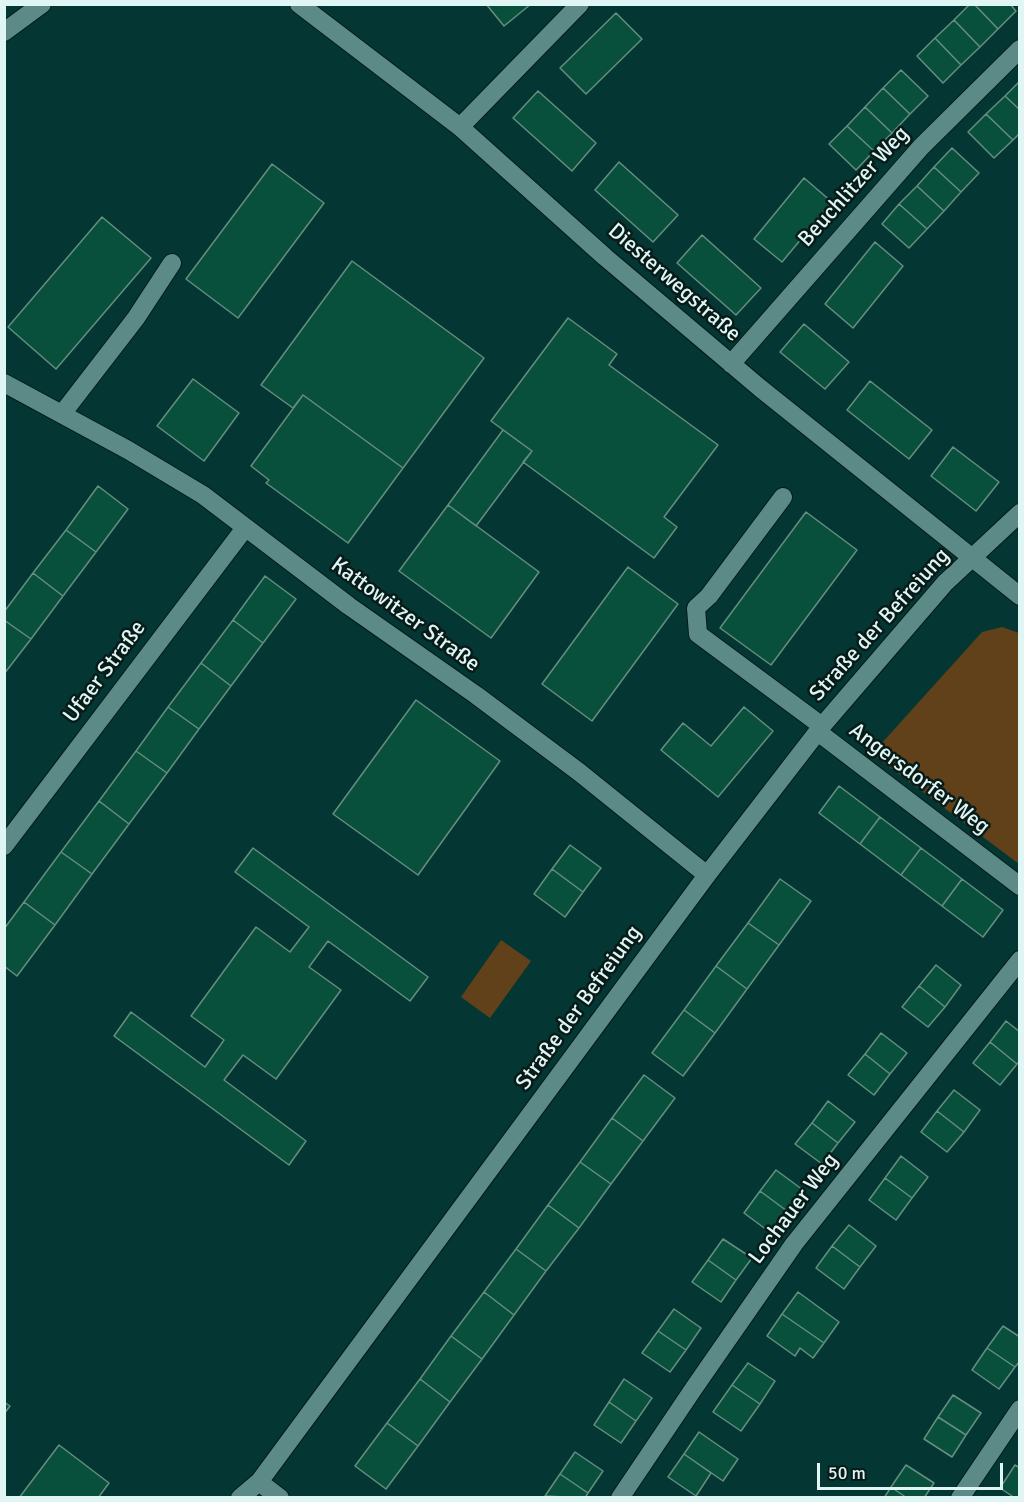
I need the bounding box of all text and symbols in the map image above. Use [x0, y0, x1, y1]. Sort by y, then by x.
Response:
street label: Beuchlitzer Weg [793, 121, 915, 253]
street label: Diesterwegstraße [602, 218, 746, 348]
street label: Straße der Befreiung [804, 543, 956, 707]
street label: Kattowitzer Straße [325, 552, 485, 678]
street label: Ufaer Straße [58, 616, 152, 728]
street label: Angersdorfer Weg [843, 718, 995, 840]
street label: Straße der Befreiung [511, 921, 647, 1095]
street label: Lochauer Weg [744, 1148, 844, 1270]
scale bar [820, 1451, 1006, 1489]
text: 50 m [828, 1462, 866, 1484]

